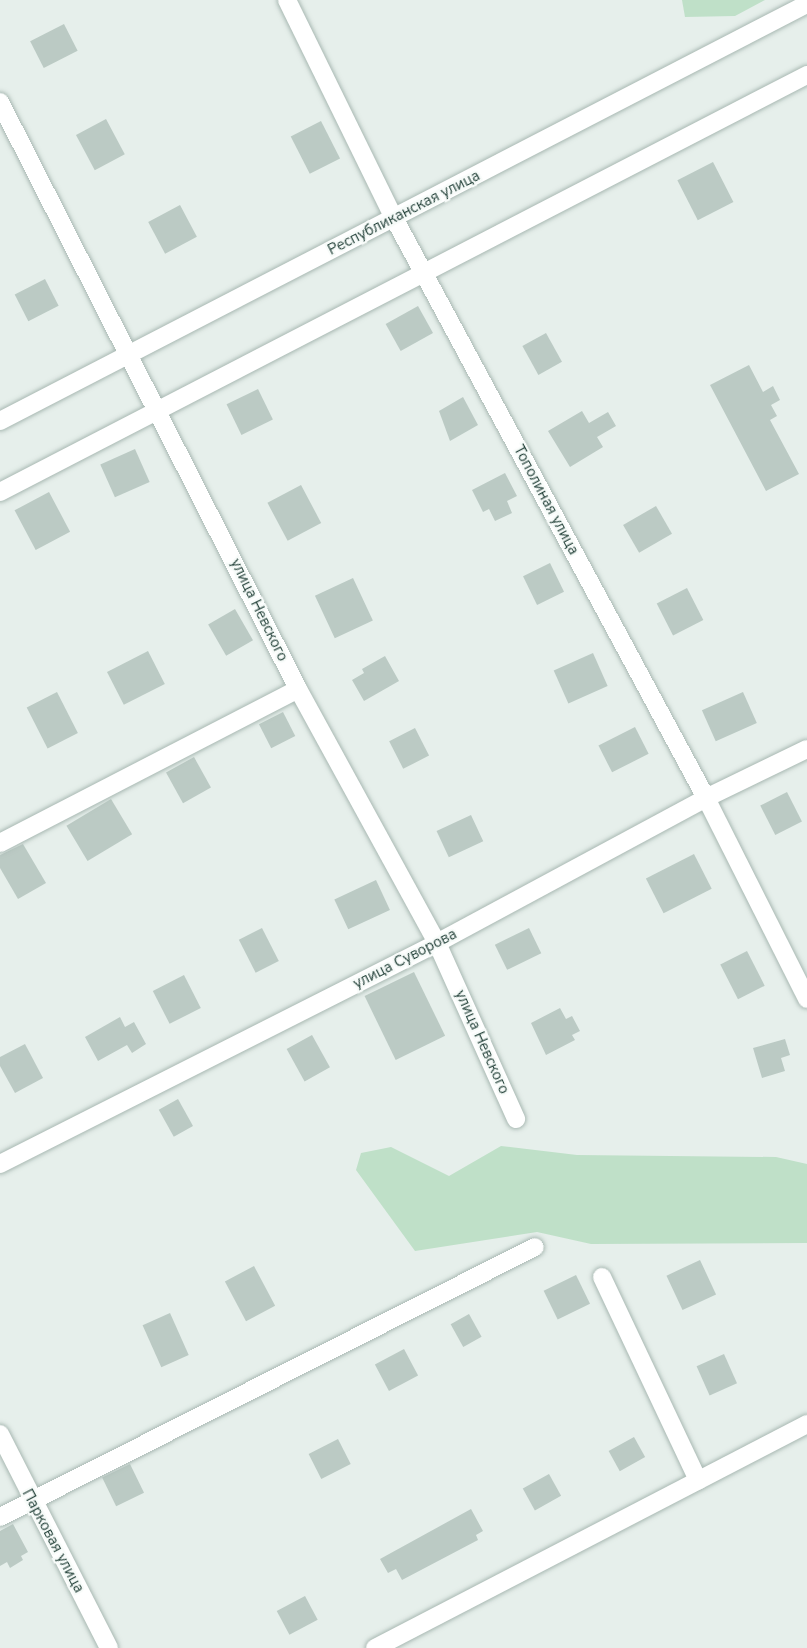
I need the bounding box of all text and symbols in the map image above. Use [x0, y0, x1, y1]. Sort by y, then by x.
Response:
street label: Республиканская улица [325, 167, 483, 259]
street label: Тополиная улица [510, 442, 582, 558]
street label: улица Невского [226, 556, 292, 664]
street label: улица Суворова [350, 925, 460, 993]
street label: улица Невского [451, 987, 513, 1097]
street label: Парковая улица [18, 1486, 88, 1596]

